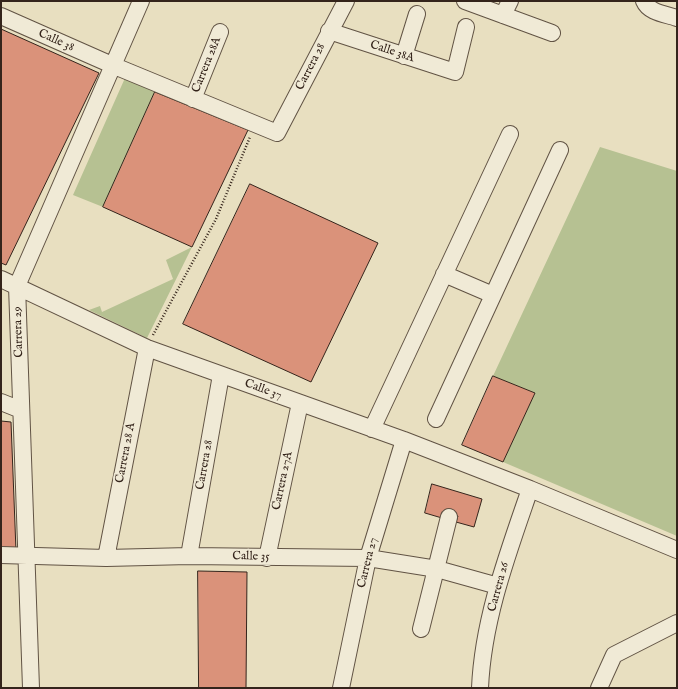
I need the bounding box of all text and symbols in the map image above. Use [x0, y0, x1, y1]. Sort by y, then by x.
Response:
street label: Calle 38 [36, 27, 76, 55]
street label: Carrera 28A [189, 35, 225, 95]
street label: Calle 38A [368, 38, 416, 66]
street label: Carrera 28 [293, 41, 329, 93]
street label: Carrera 29 [11, 306, 27, 358]
street label: Calle 37 [242, 377, 284, 403]
street label: Carrera 28 A [113, 422, 139, 484]
street label: Carrera 28 [194, 439, 216, 491]
street label: Carrera 27A [270, 450, 296, 512]
street label: Carrera 27 [355, 536, 381, 590]
street label: Calle 35 [232, 549, 270, 565]
street label: Carrera 26 [485, 561, 513, 613]

